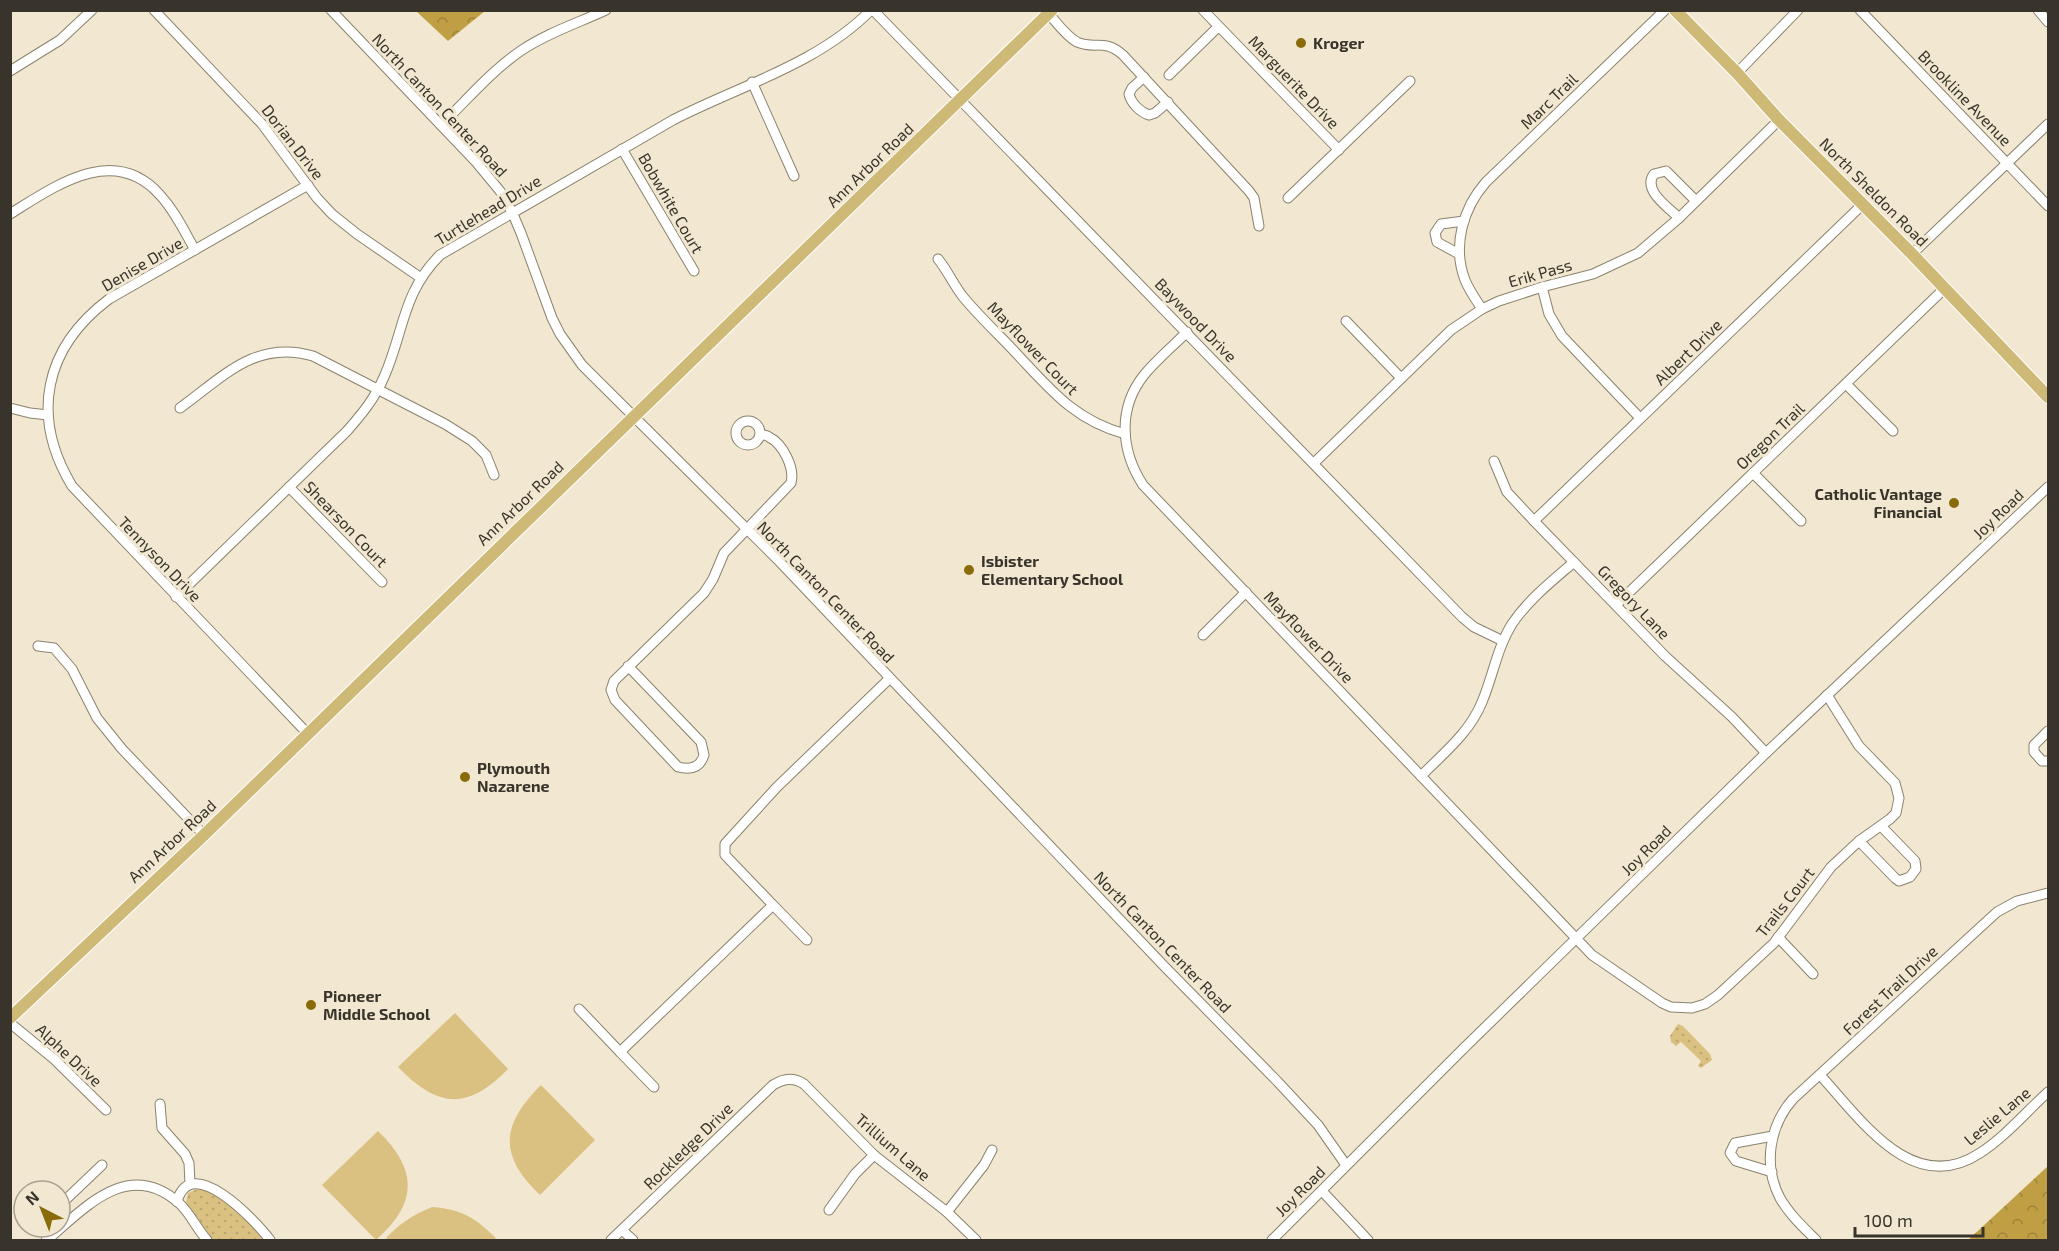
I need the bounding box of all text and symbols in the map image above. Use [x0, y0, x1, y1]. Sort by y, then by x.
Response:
street label: North Canton Center Road [369, 29, 512, 180]
street label: Marguerite Drive [1245, 31, 1344, 132]
place label: Kroger [1313, 33, 1365, 52]
marker: Kroger [1294, 36, 1308, 50]
street label: Brookline Avenue [1915, 46, 2016, 150]
street label: Marc Trail [1516, 69, 1581, 132]
street label: Dorian Drive [258, 100, 329, 183]
street label: Ann Arbor Road [822, 119, 917, 211]
street label: North Sheldon Road [1816, 134, 1932, 250]
street label: Bobwhite Court [635, 149, 708, 256]
street label: Turtlehead Drive [431, 170, 544, 249]
street label: Denise Drive [98, 233, 186, 294]
street label: Erik Pass [1506, 254, 1574, 291]
street label: Baywood Drive [1152, 274, 1241, 366]
street label: Mayflower Court [984, 297, 1083, 398]
street label: Albert Drive [1650, 315, 1725, 389]
street label: Oregon Trail [1732, 398, 1808, 473]
street label: Ann Arbor Road [472, 457, 567, 549]
street label: Shearson Court [301, 477, 392, 571]
place label: Catholic Vantage Financial [1815, 484, 1943, 521]
street label: Joy Road [1968, 485, 2027, 542]
marker: Catholic Vantage Financial [1947, 496, 1961, 510]
street label: Tennyson Drive [115, 512, 206, 605]
street label: North Canton Center Road [754, 517, 899, 666]
place label: Isbister Elementary School [981, 551, 1124, 589]
street label: Gregory Lane [1594, 561, 1674, 643]
marker: Isbister Elementary School [962, 563, 976, 577]
street label: Mayflower Drive [1261, 587, 1358, 687]
place label: Plymouth Nazarene [477, 758, 550, 795]
marker: Plymouth Nazarene [458, 770, 472, 784]
street label: Ann Arbor Road [124, 795, 219, 886]
street label: Joy Road [1617, 821, 1675, 879]
street label: Trails Court [1751, 863, 1818, 940]
street label: North Canton Center Road [1091, 867, 1236, 1016]
street label: Forest Trail Drive [1838, 941, 1941, 1038]
place label: Pioneer Middle School [323, 986, 431, 1023]
marker: Pioneer Middle School [304, 998, 318, 1012]
street label: Alphe Drive [32, 1019, 106, 1090]
street label: Leslie Lane [1960, 1082, 2034, 1149]
street label: Rockledge Drive [639, 1098, 736, 1193]
street label: Trillium Lane [852, 1109, 935, 1184]
street label: Joy Road [1271, 1162, 1329, 1220]
north arrow [12, 1179, 72, 1239]
text: N [21, 1187, 42, 1208]
scale bar [1855, 1200, 1982, 1238]
text: 100 m [1864, 1209, 1913, 1231]

